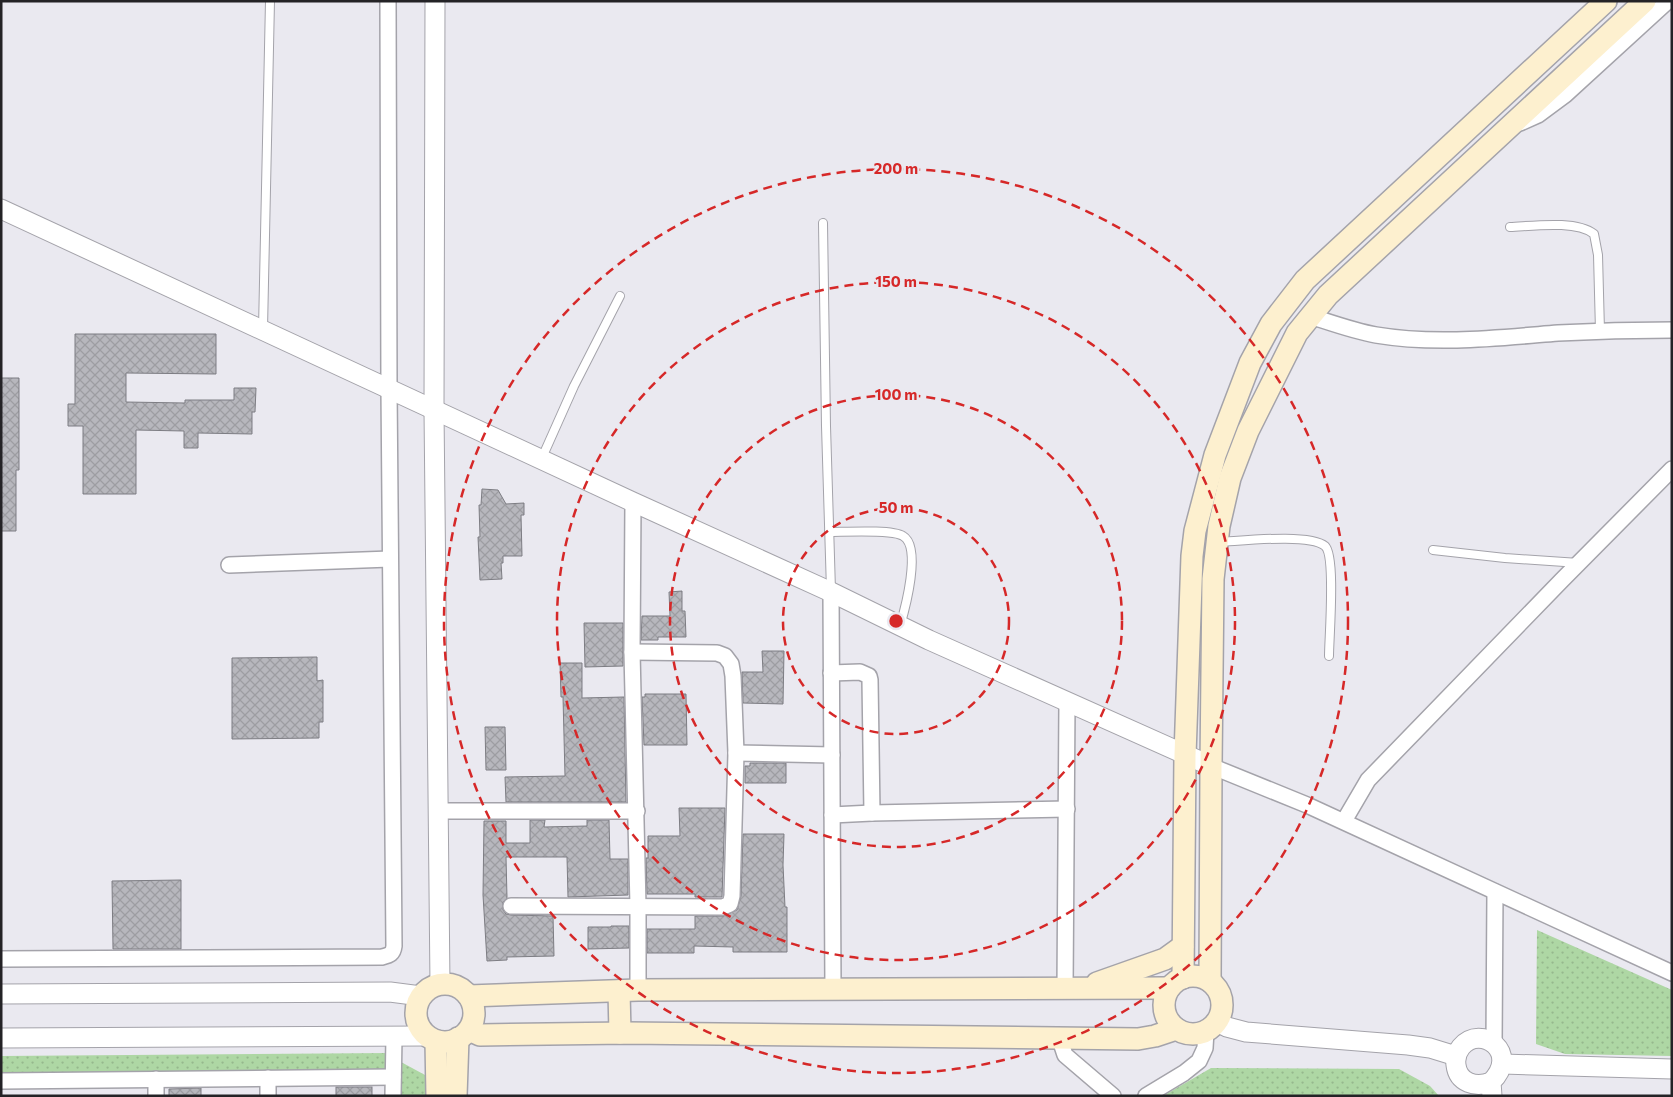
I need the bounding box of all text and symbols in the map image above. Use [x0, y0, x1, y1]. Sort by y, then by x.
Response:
text: 200 m [874, 159, 918, 177]
text: 150 m [875, 272, 917, 290]
text: 100 m [875, 385, 917, 403]
text: 50 m [879, 498, 913, 516]
centre of rings [887, 612, 905, 630]

